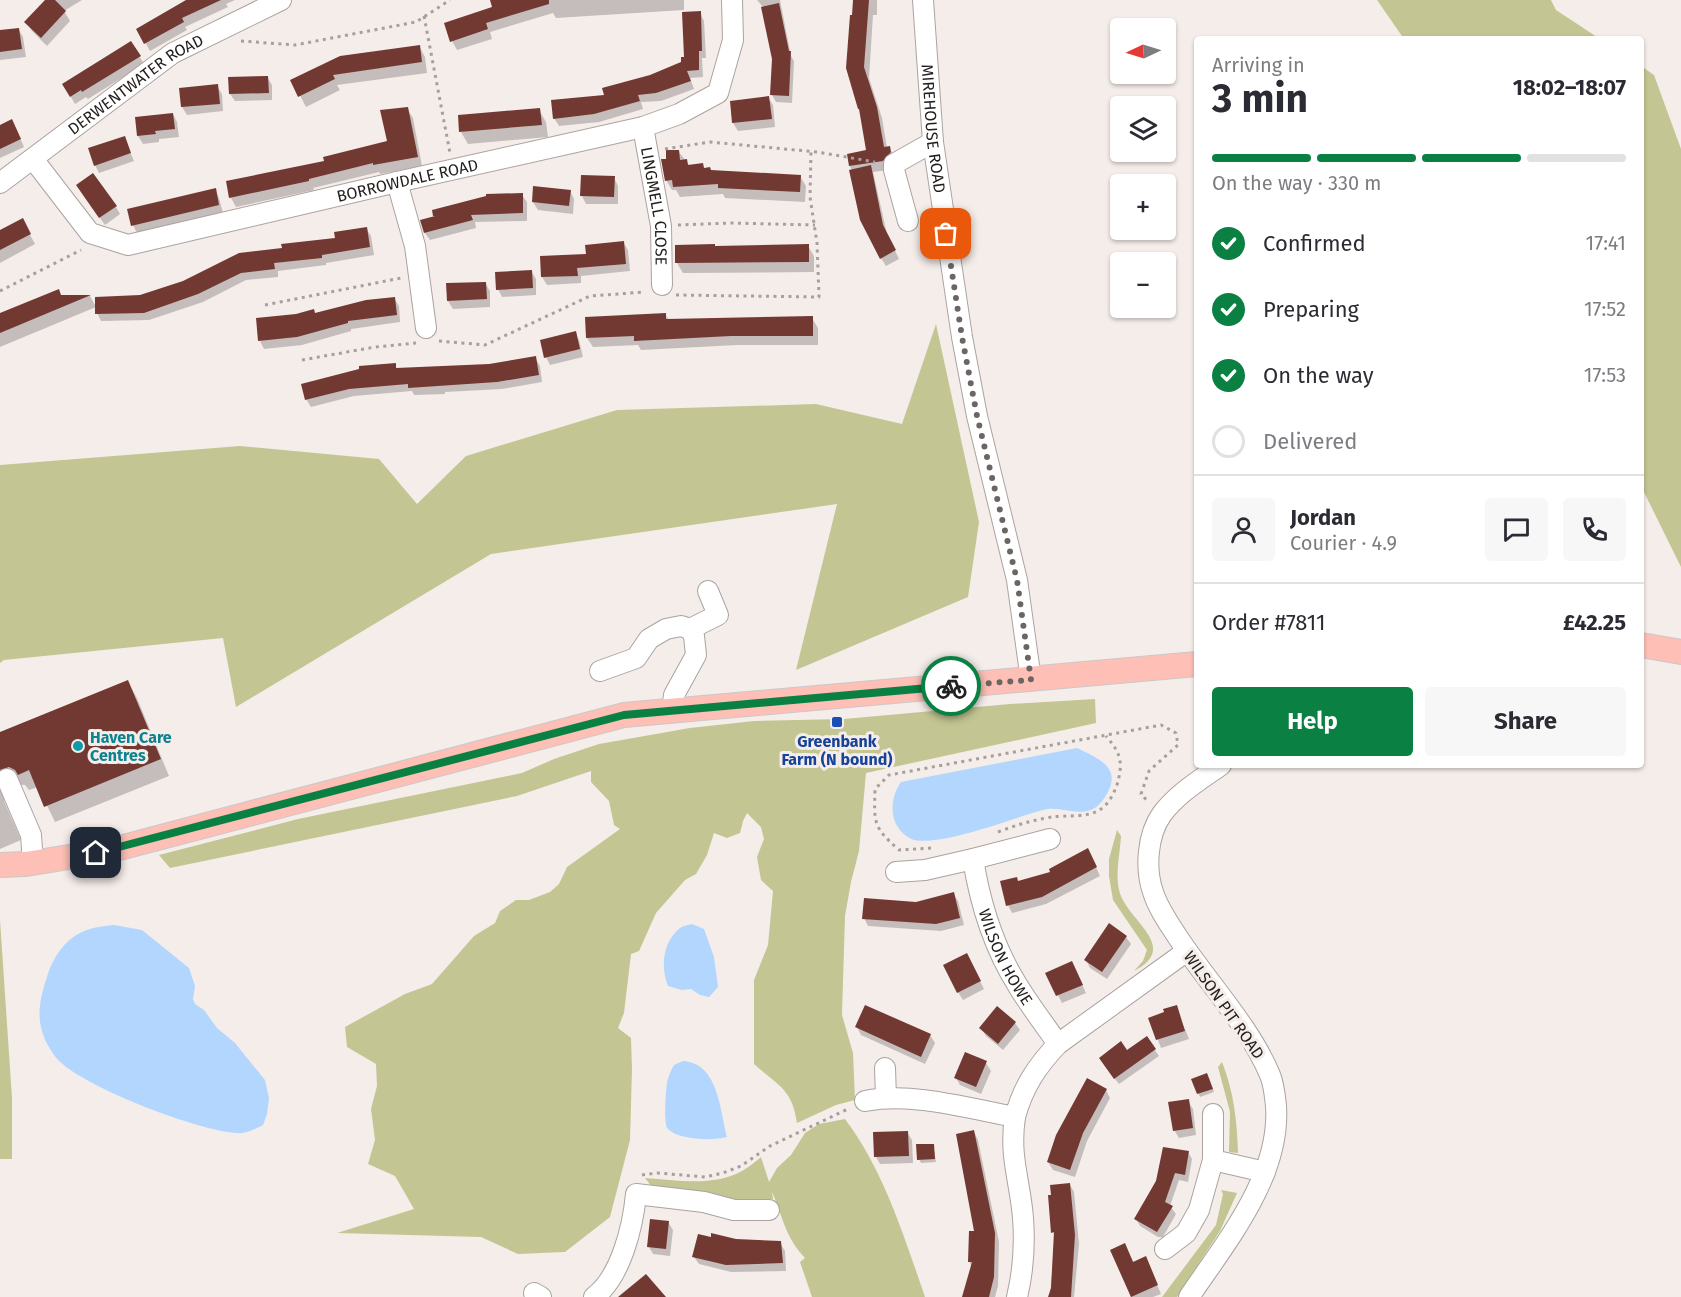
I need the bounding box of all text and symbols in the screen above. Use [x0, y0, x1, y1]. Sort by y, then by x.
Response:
north arrow [1110, 18, 1176, 84]
map controls [1110, 18, 1176, 318]
street label: DERWENTWATER ROAD [64, 30, 206, 138]
text: Arriving in [1212, 53, 1305, 77]
street label: MIREHOUSE ROAD [918, 63, 950, 194]
text: 18:02–18:07 [1513, 74, 1626, 101]
text: 3 min [1212, 76, 1308, 122]
button: layers [1110, 96, 1176, 162]
street label: LINGMELL CLOSE [637, 145, 671, 265]
street label: BORROWDALE ROAD [335, 155, 480, 205]
text: On the way · 330 m [1212, 171, 1381, 195]
button: + [1110, 174, 1176, 240]
pin [920, 208, 971, 259]
icon: bag [929, 217, 962, 250]
icon: check [1212, 227, 1245, 260]
text: Confirmed [1263, 230, 1366, 257]
text: 17:41 [1586, 231, 1626, 255]
button: − [1110, 252, 1176, 318]
icon: check [1212, 293, 1245, 326]
text: Preparing [1263, 296, 1359, 323]
text: 17:52 [1584, 297, 1626, 321]
icon: check [1212, 359, 1245, 392]
text: On the way [1263, 362, 1374, 389]
text: 17:53 [1584, 363, 1626, 387]
text: Delivered [1263, 428, 1358, 455]
button: person [1212, 498, 1275, 561]
button: chat [1485, 498, 1548, 561]
button: phone [1563, 498, 1626, 561]
text: Jordan [1290, 504, 1356, 531]
text: Courier · 4.9 [1290, 531, 1397, 555]
text: Order #7811 [1212, 609, 1326, 636]
text: £42.25 [1563, 609, 1626, 636]
courier [921, 656, 981, 716]
icon: bike [935, 670, 968, 703]
button: Help [1212, 687, 1413, 756]
button: Share [1425, 687, 1626, 756]
marker: Greenbank Farm (N bound) [830, 715, 844, 729]
place label: Haven Care Centres [90, 728, 172, 765]
place label: Greenbank Farm (N bound) [781, 732, 893, 769]
marker: Haven Care Centres [71, 739, 85, 753]
pin [70, 827, 121, 878]
icon: home [79, 836, 112, 869]
street label: WILSON HOWE [975, 906, 1037, 1008]
street label: WILSON PIT ROAD [1180, 948, 1268, 1062]

